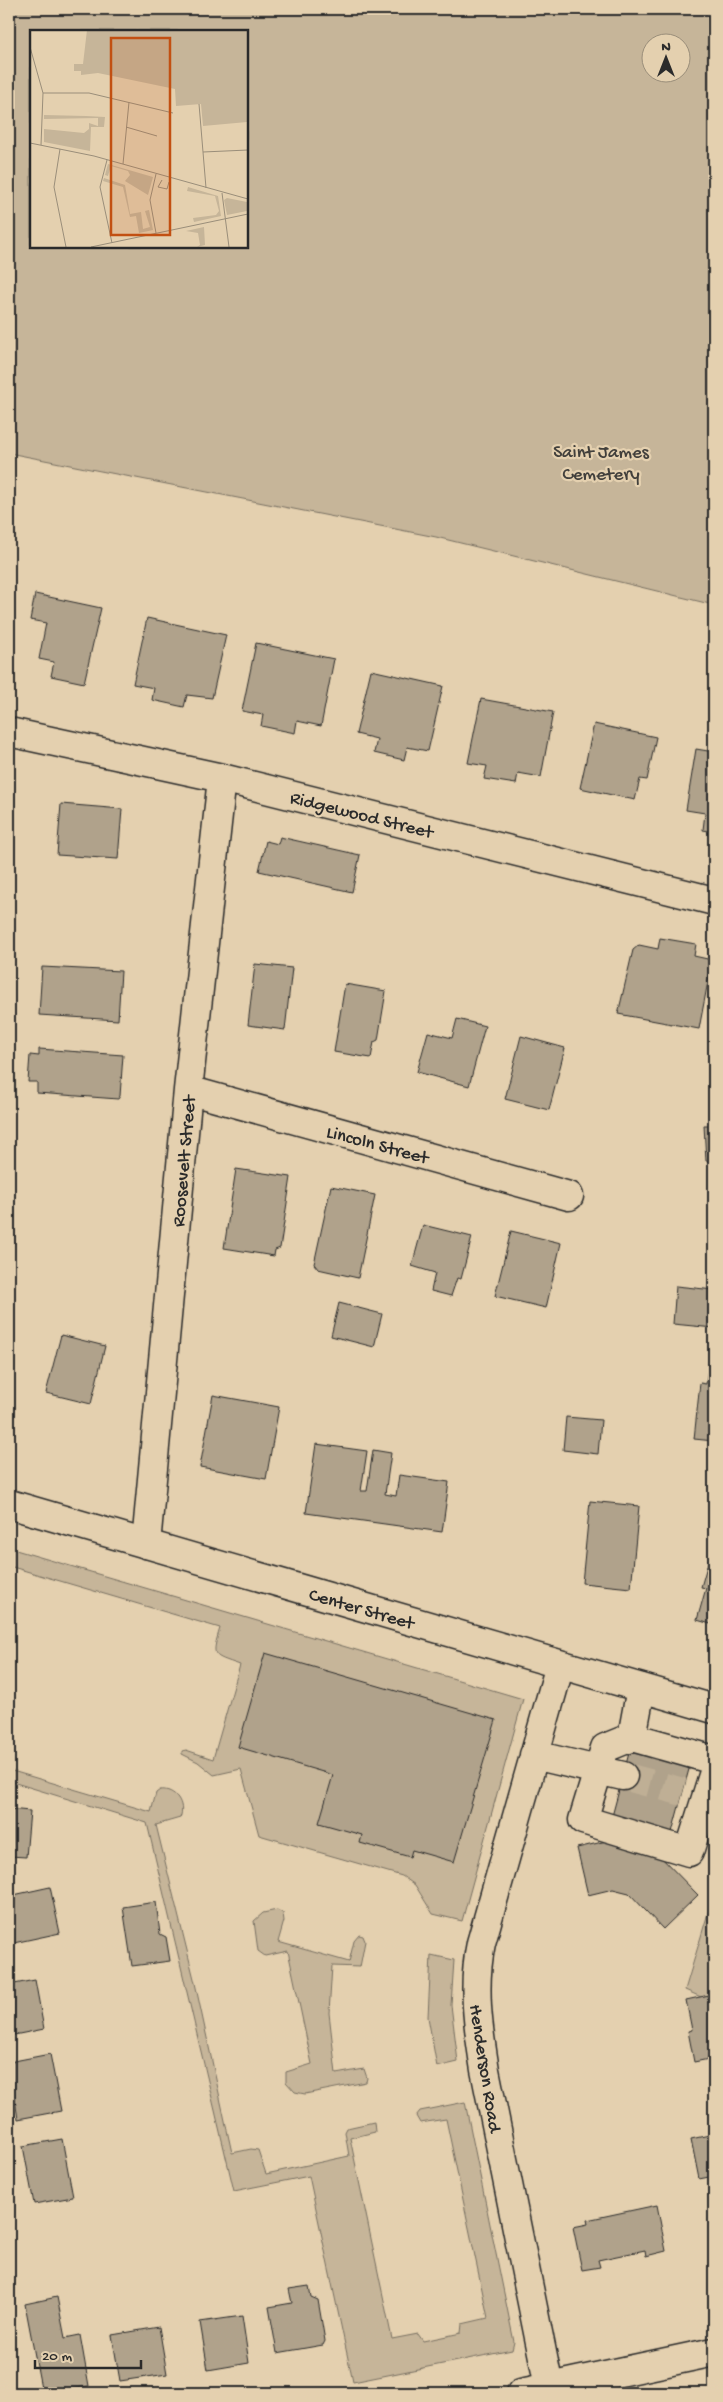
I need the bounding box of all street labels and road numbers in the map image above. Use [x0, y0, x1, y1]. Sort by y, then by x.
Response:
street label: Ridgewood Street [287, 788, 437, 846]
street label: Roosevelt Street [168, 1092, 203, 1228]
street label: Lincoln Street [324, 1122, 433, 1172]
street label: Center Street [306, 1584, 419, 1637]
street label: Henderson Road [462, 2003, 505, 2136]

